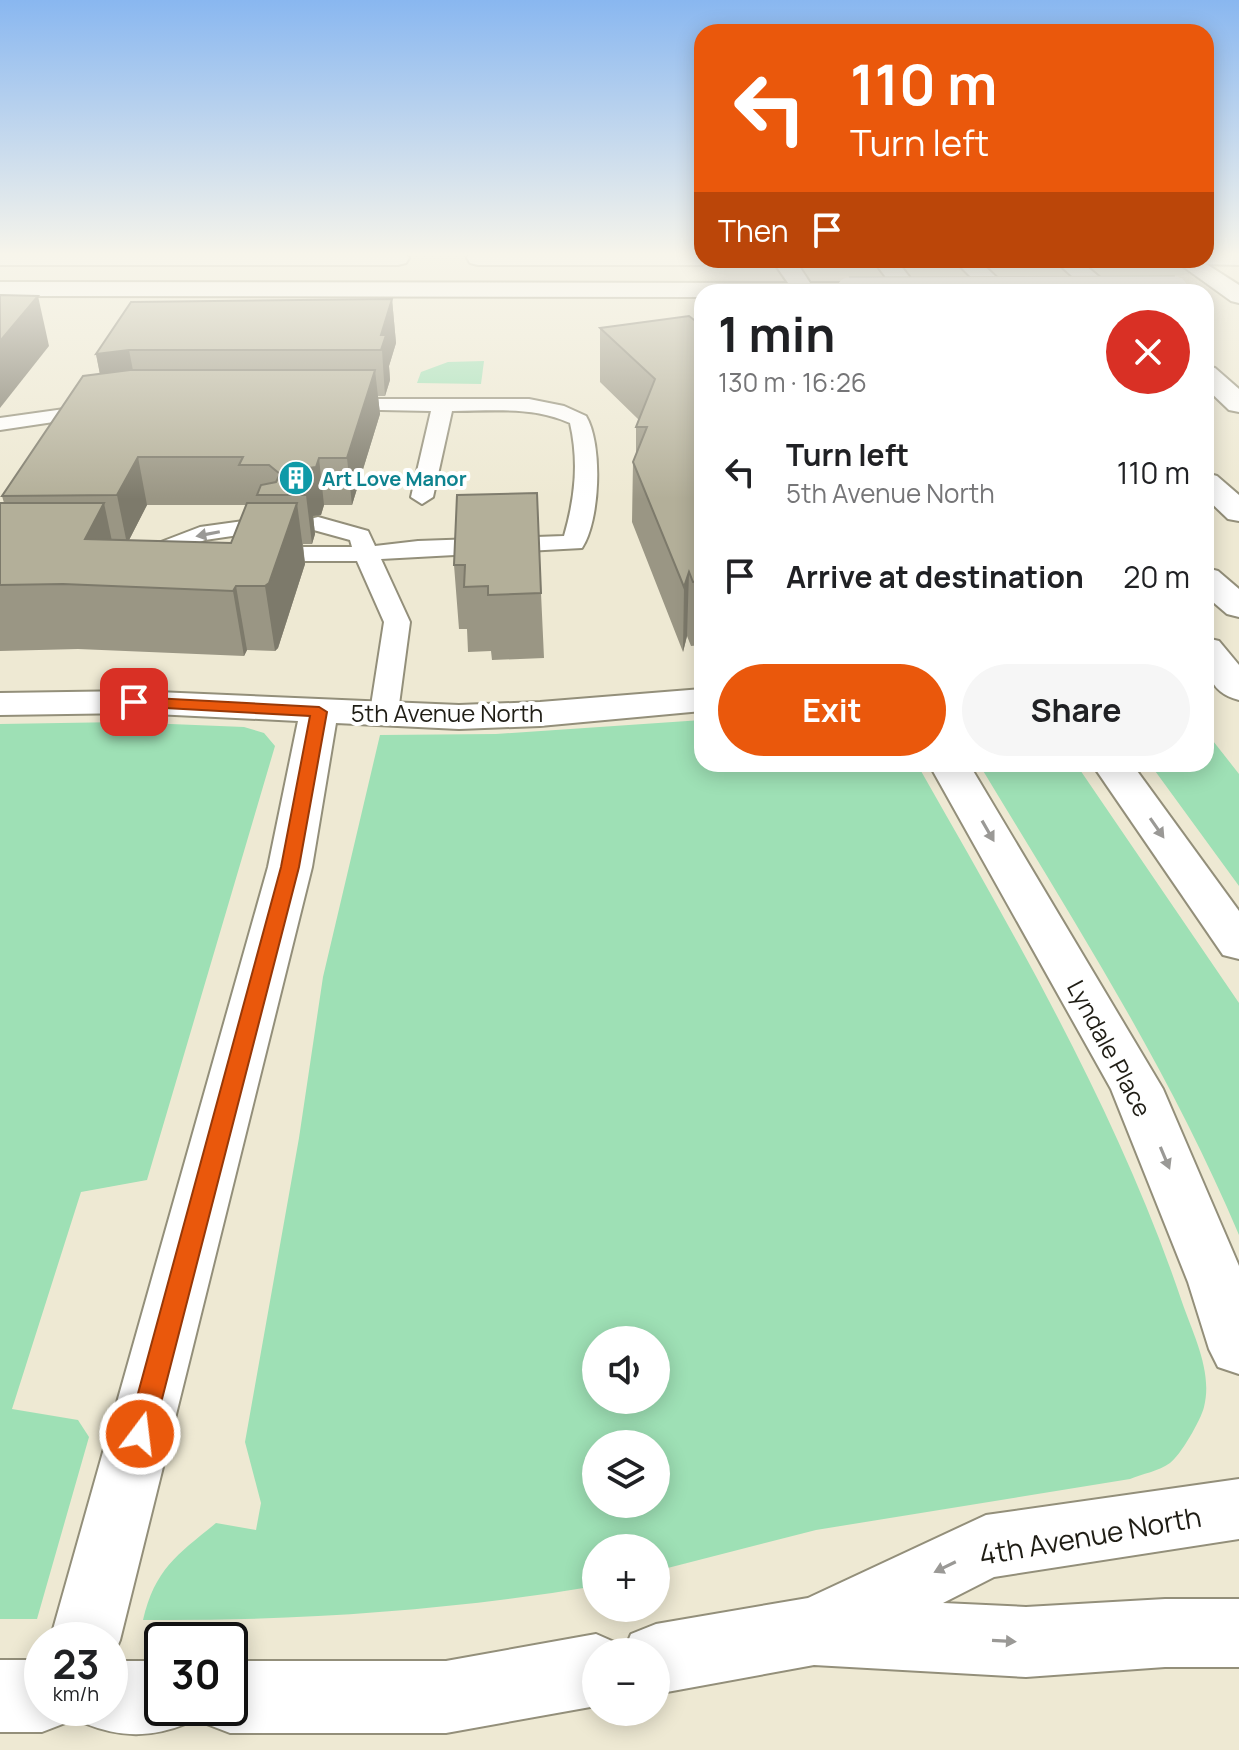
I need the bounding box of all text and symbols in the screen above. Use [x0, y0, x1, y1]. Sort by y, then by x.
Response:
text: 110 m [850, 45, 997, 122]
icon: left [718, 56, 822, 160]
text: Turn left [850, 118, 989, 167]
icon: arrive [805, 208, 849, 252]
text: Then [718, 210, 789, 251]
text: 1 min [718, 301, 835, 366]
button: close [1106, 310, 1190, 394]
text: 130 m · 16:26 [718, 364, 867, 400]
text: Turn left [786, 434, 909, 475]
icon: left [718, 450, 762, 494]
text: 110 m [1117, 452, 1190, 493]
building icon: Art Love Manor [277, 459, 315, 497]
place label: Art Love Manor [322, 465, 467, 492]
text: 5th Avenue North [786, 475, 995, 511]
one-way arrow [196, 528, 221, 540]
icon: arrive [718, 554, 762, 598]
text: Arrive at destination [786, 556, 1084, 597]
text: 20 m [1123, 556, 1190, 597]
button: Exit [718, 664, 946, 756]
button: Share [962, 664, 1190, 756]
pin [100, 668, 168, 736]
icon: arrive [112, 680, 156, 724]
street label: 5th Avenue North [351, 696, 543, 729]
one-way arrow [1149, 817, 1164, 838]
one-way arrow [981, 820, 995, 843]
street label: Lyndale Place [1060, 974, 1160, 1122]
one-way arrow [1159, 1146, 1172, 1170]
map controls [582, 1326, 670, 1726]
button: sound [582, 1326, 670, 1414]
position arrow [98, 1392, 182, 1476]
button: layers [582, 1430, 670, 1518]
street label: 4th Avenue North [976, 1497, 1204, 1573]
button: + [582, 1534, 670, 1622]
one-way arrow [933, 1560, 956, 1574]
speed limit sign: 30 [144, 1622, 248, 1726]
one-way arrow [992, 1635, 1017, 1648]
text: 23 [52, 1636, 100, 1691]
button: − [582, 1638, 670, 1726]
text: km/h [53, 1680, 99, 1707]

